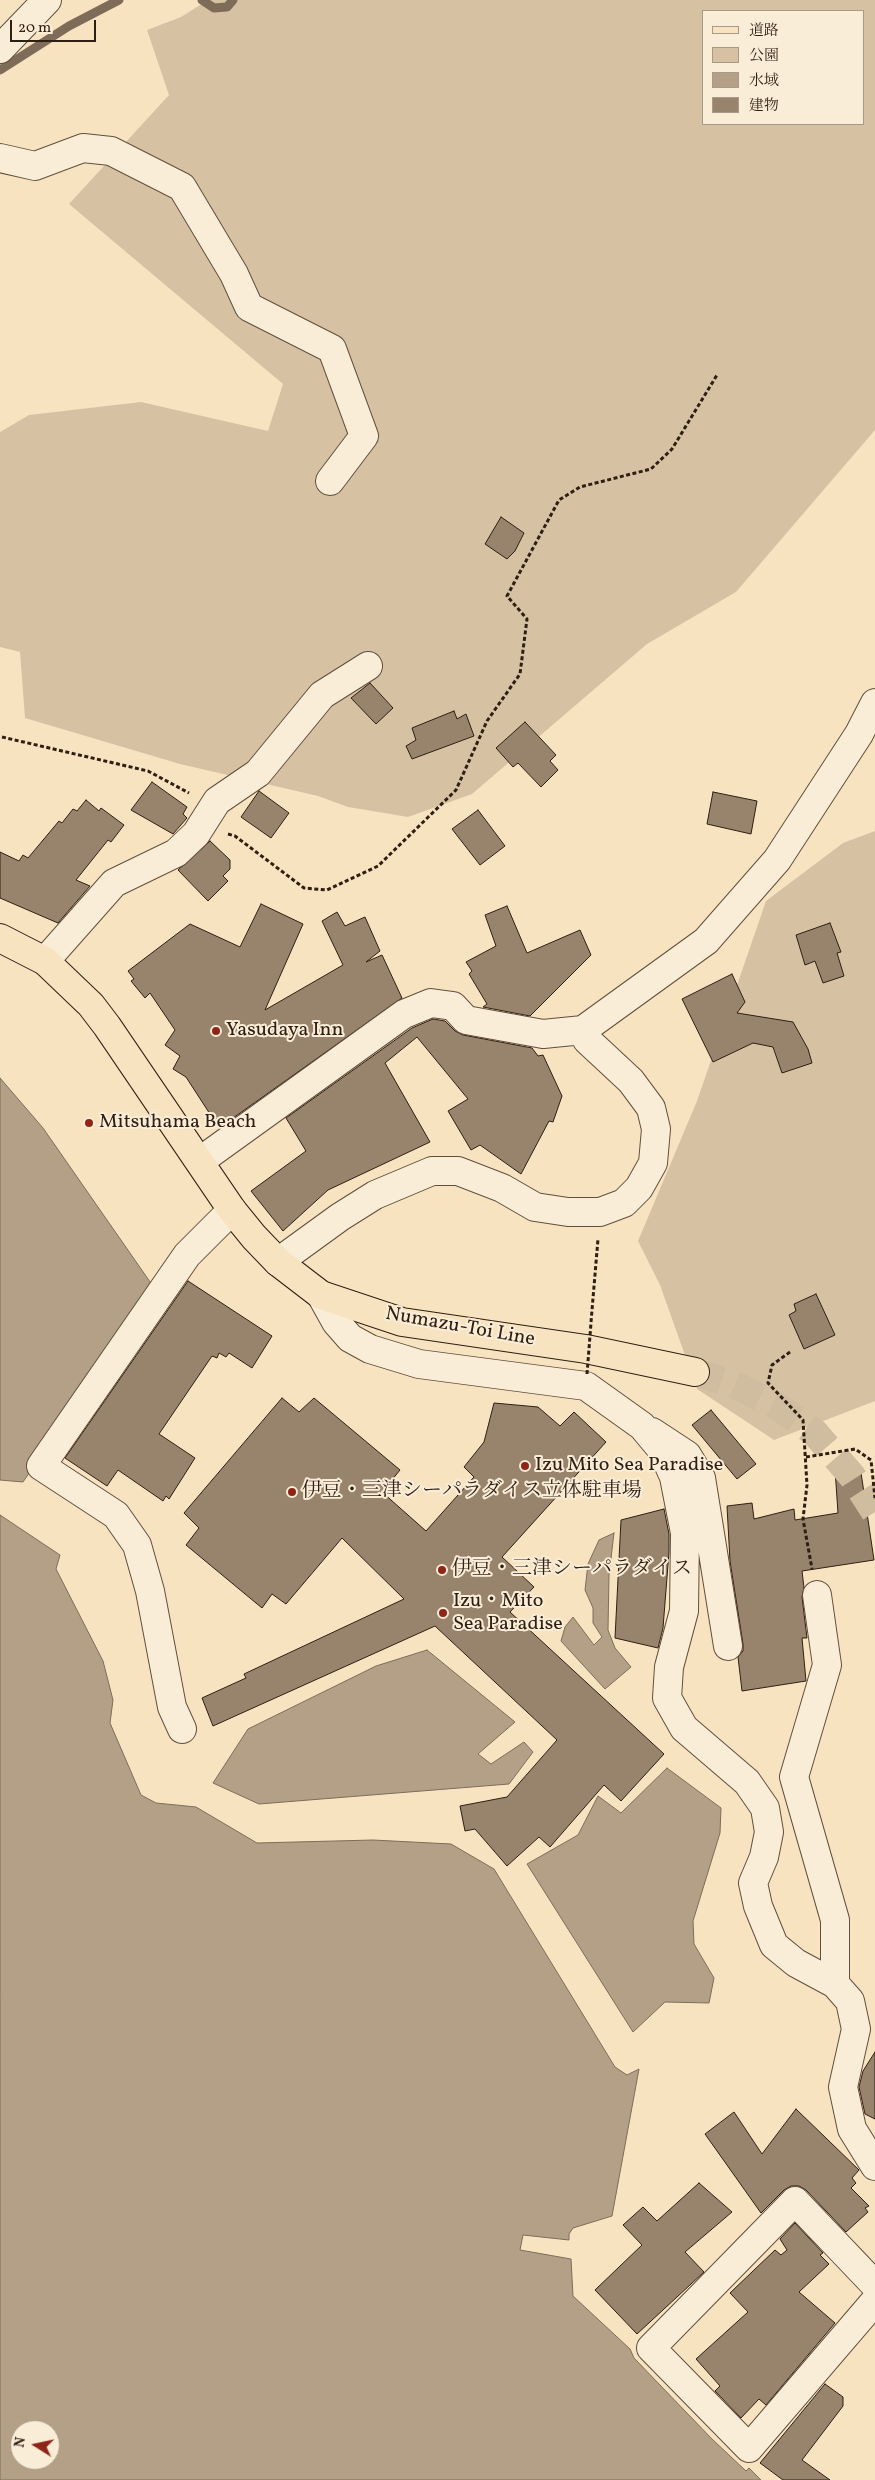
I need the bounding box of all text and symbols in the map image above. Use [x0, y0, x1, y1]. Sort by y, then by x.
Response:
scale bar [12, 10, 99, 42]
legend [702, 10, 865, 125]
text: 20 m [18, 18, 51, 39]
text: 道路 [749, 21, 779, 42]
text: 公園 [749, 46, 779, 67]
text: 水域 [749, 71, 779, 92]
text: 建物 [749, 96, 779, 117]
place label: Yasudaya Inn [226, 1019, 343, 1043]
marker: Yasudaya Inn [210, 1025, 222, 1037]
place label: Mitsuhama Beach [99, 1111, 256, 1135]
marker: Mitsuhama Beach [83, 1117, 95, 1129]
street label: Numazu-Toi Line [383, 1303, 537, 1353]
place label: Izu Mito Sea Paradise [535, 1454, 723, 1478]
marker: Izu Mito Sea Paradise [519, 1460, 531, 1472]
place label: 伊豆・三津シーパラダイス立体駐車場 [302, 1480, 642, 1504]
marker: 伊豆・三津シーパラダイス立体駐車場 [286, 1486, 298, 1498]
place label: 伊豆・三津シーパラダイス [452, 1558, 692, 1582]
marker: 伊豆・三津シーパラダイス [436, 1564, 448, 1576]
place label: Izu・Mito Sea Paradise [453, 1590, 563, 1637]
marker: Izu・Mito Sea Paradise [437, 1607, 449, 1619]
north arrow [10, 2420, 60, 2470]
text: N [10, 2436, 31, 2449]

